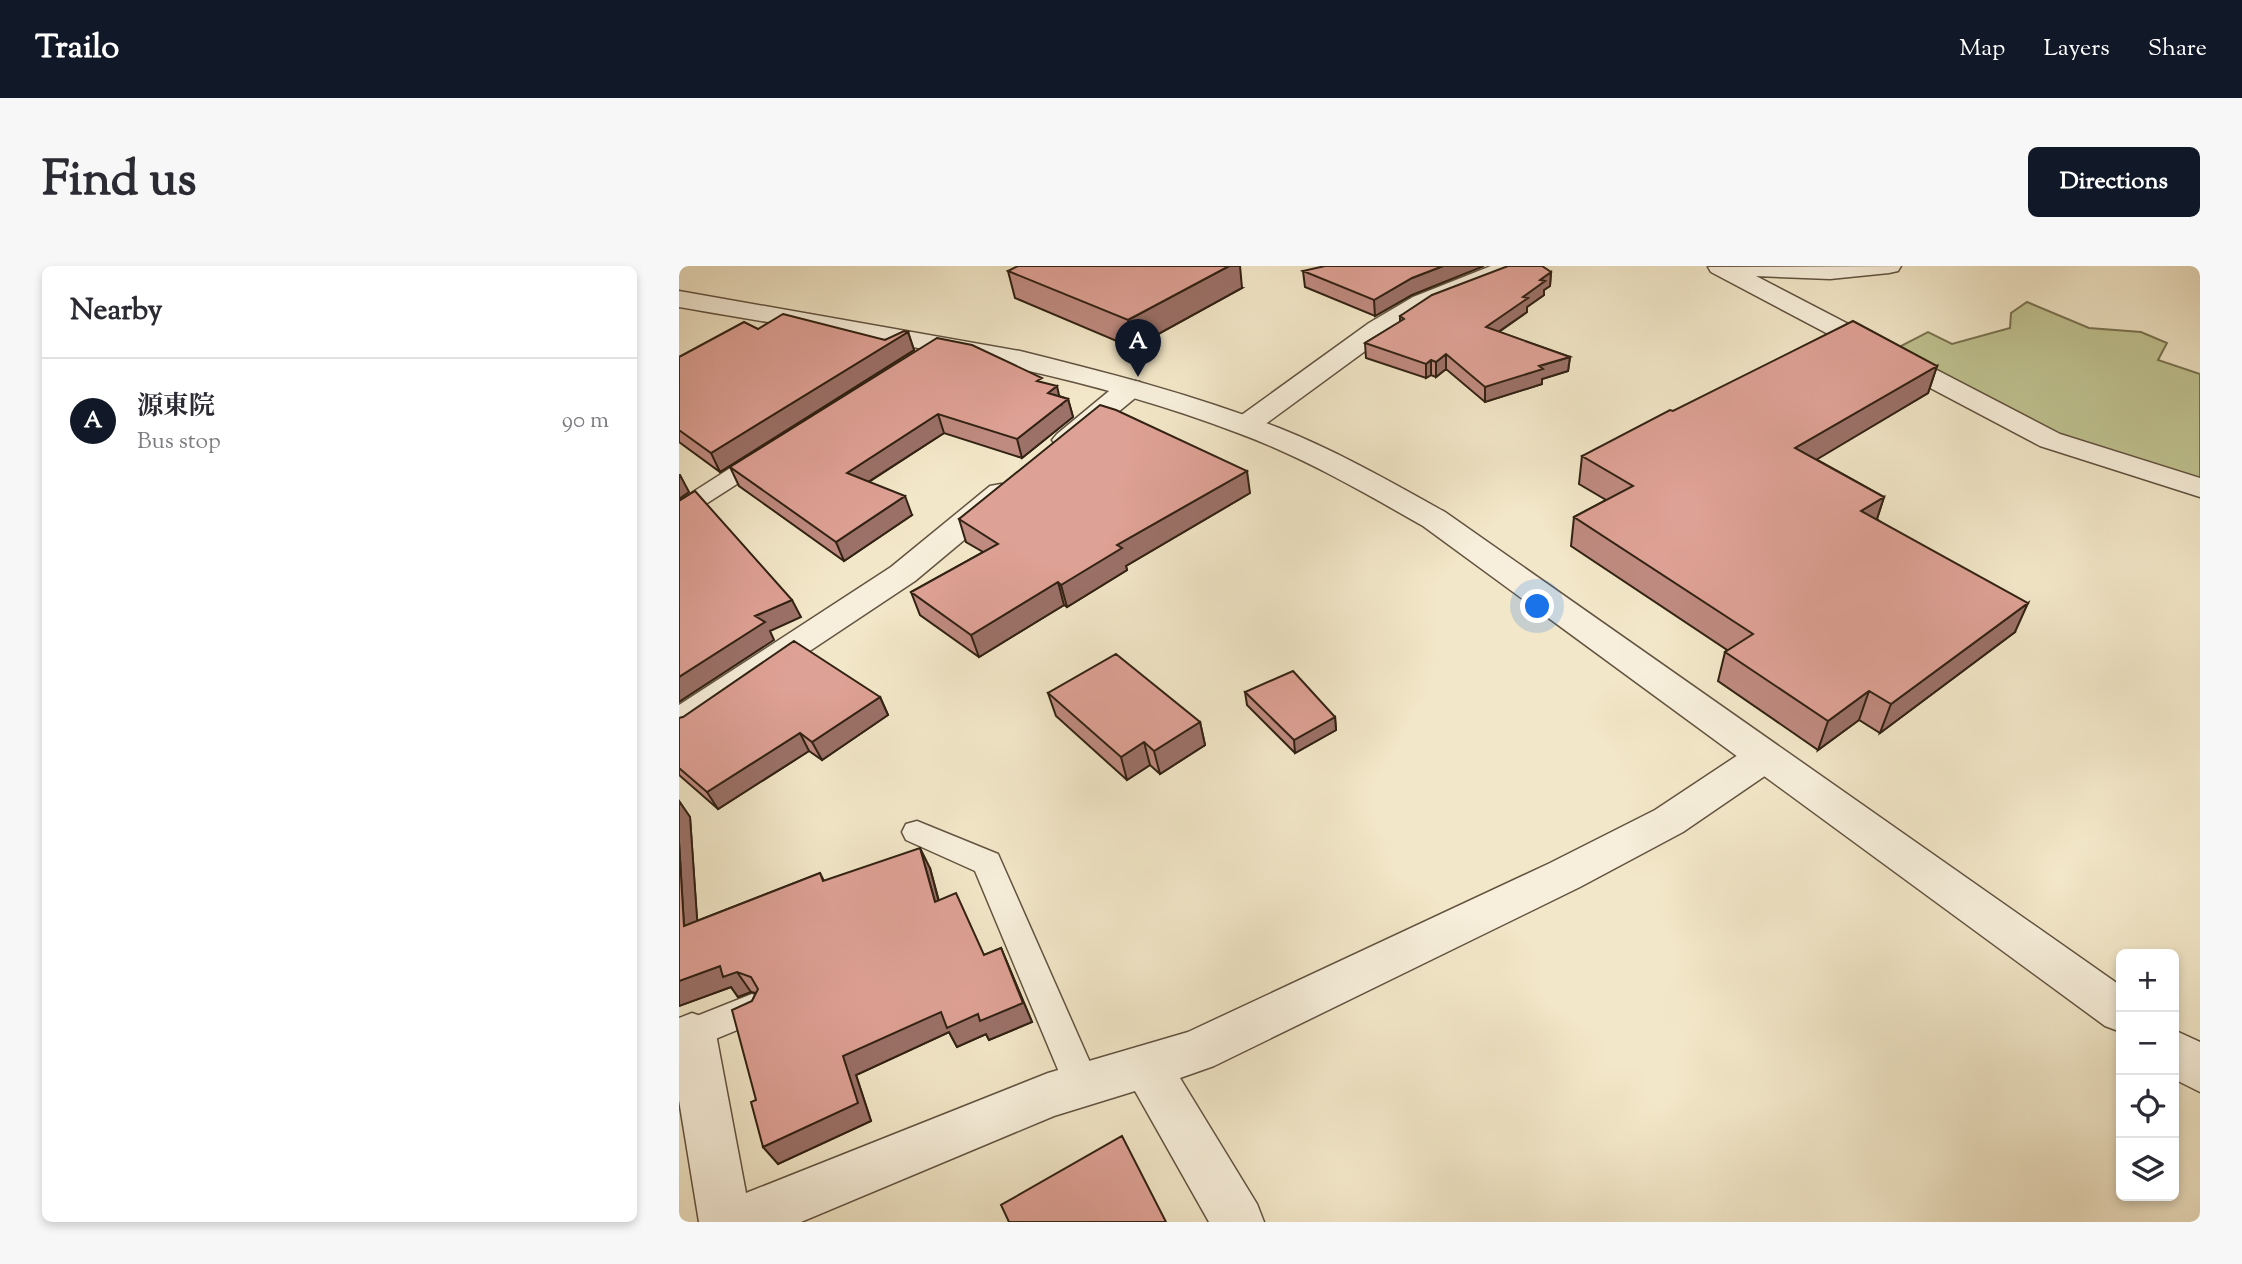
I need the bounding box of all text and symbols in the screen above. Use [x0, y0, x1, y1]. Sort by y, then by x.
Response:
text: Trailo [35, 25, 119, 73]
text: Map [1959, 32, 2005, 66]
text: Layers [2043, 32, 2110, 66]
text: Share [2148, 32, 2207, 66]
text: Find us [42, 147, 196, 217]
button: Directions [2028, 147, 2200, 217]
text: Nearby [70, 290, 162, 333]
pin: A [1115, 319, 1161, 377]
text: 源東院 [137, 389, 215, 426]
text: A [84, 405, 102, 438]
text: 90 m [562, 405, 609, 438]
text: Bus stop [137, 426, 221, 459]
your location [1520, 589, 1554, 623]
map controls [2116, 949, 2179, 1201]
button: + [2116, 949, 2179, 1012]
button: − [2116, 1012, 2179, 1075]
button: locate [2116, 1075, 2179, 1138]
button: layers [2116, 1138, 2179, 1201]

